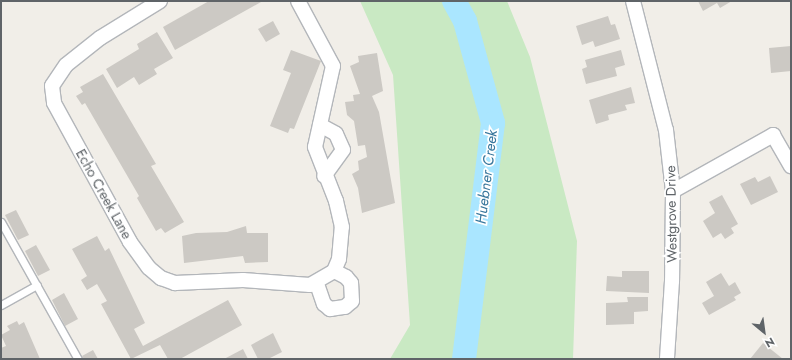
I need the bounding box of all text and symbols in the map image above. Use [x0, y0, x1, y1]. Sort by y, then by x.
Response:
water label: Huebner Creek [472, 129, 502, 225]
street label: Echo Creek Lane [72, 146, 136, 242]
street label: Westgrove Drive [662, 165, 680, 263]
north arrow [744, 312, 784, 352]
text: N [762, 333, 778, 352]

